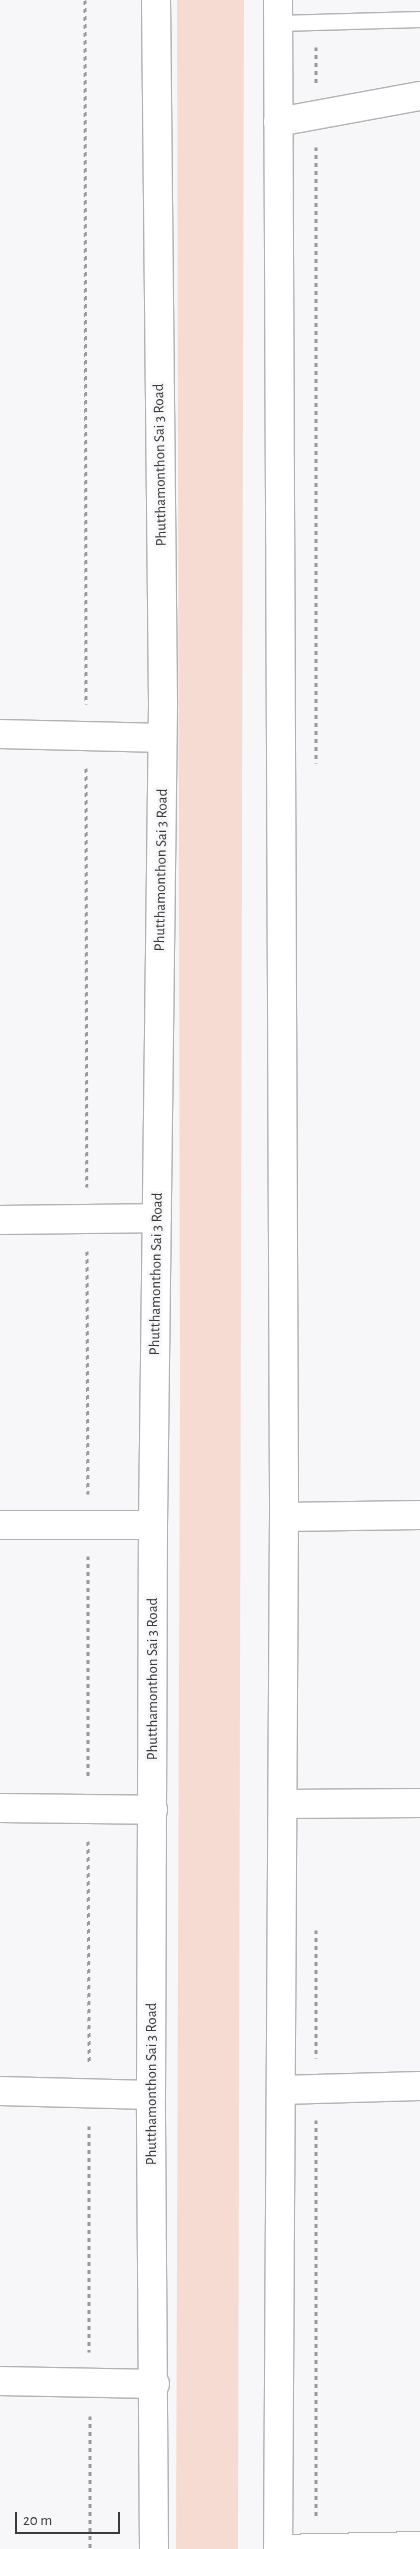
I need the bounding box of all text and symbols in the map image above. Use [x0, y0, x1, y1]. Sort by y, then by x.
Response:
street label: Phutthamonthon Sai 3 Road [150, 384, 170, 546]
street label: Phutthamonthon Sai 3 Road [151, 789, 171, 951]
street label: Phutthamonthon Sai 3 Road [146, 1193, 166, 1355]
street label: Phutthamonthon Sai 3 Road [144, 1598, 162, 1760]
street label: Phutthamonthon Sai 3 Road [143, 2003, 161, 2165]
scale bar [18, 2502, 122, 2534]
text: 20 m [23, 2513, 52, 2528]

